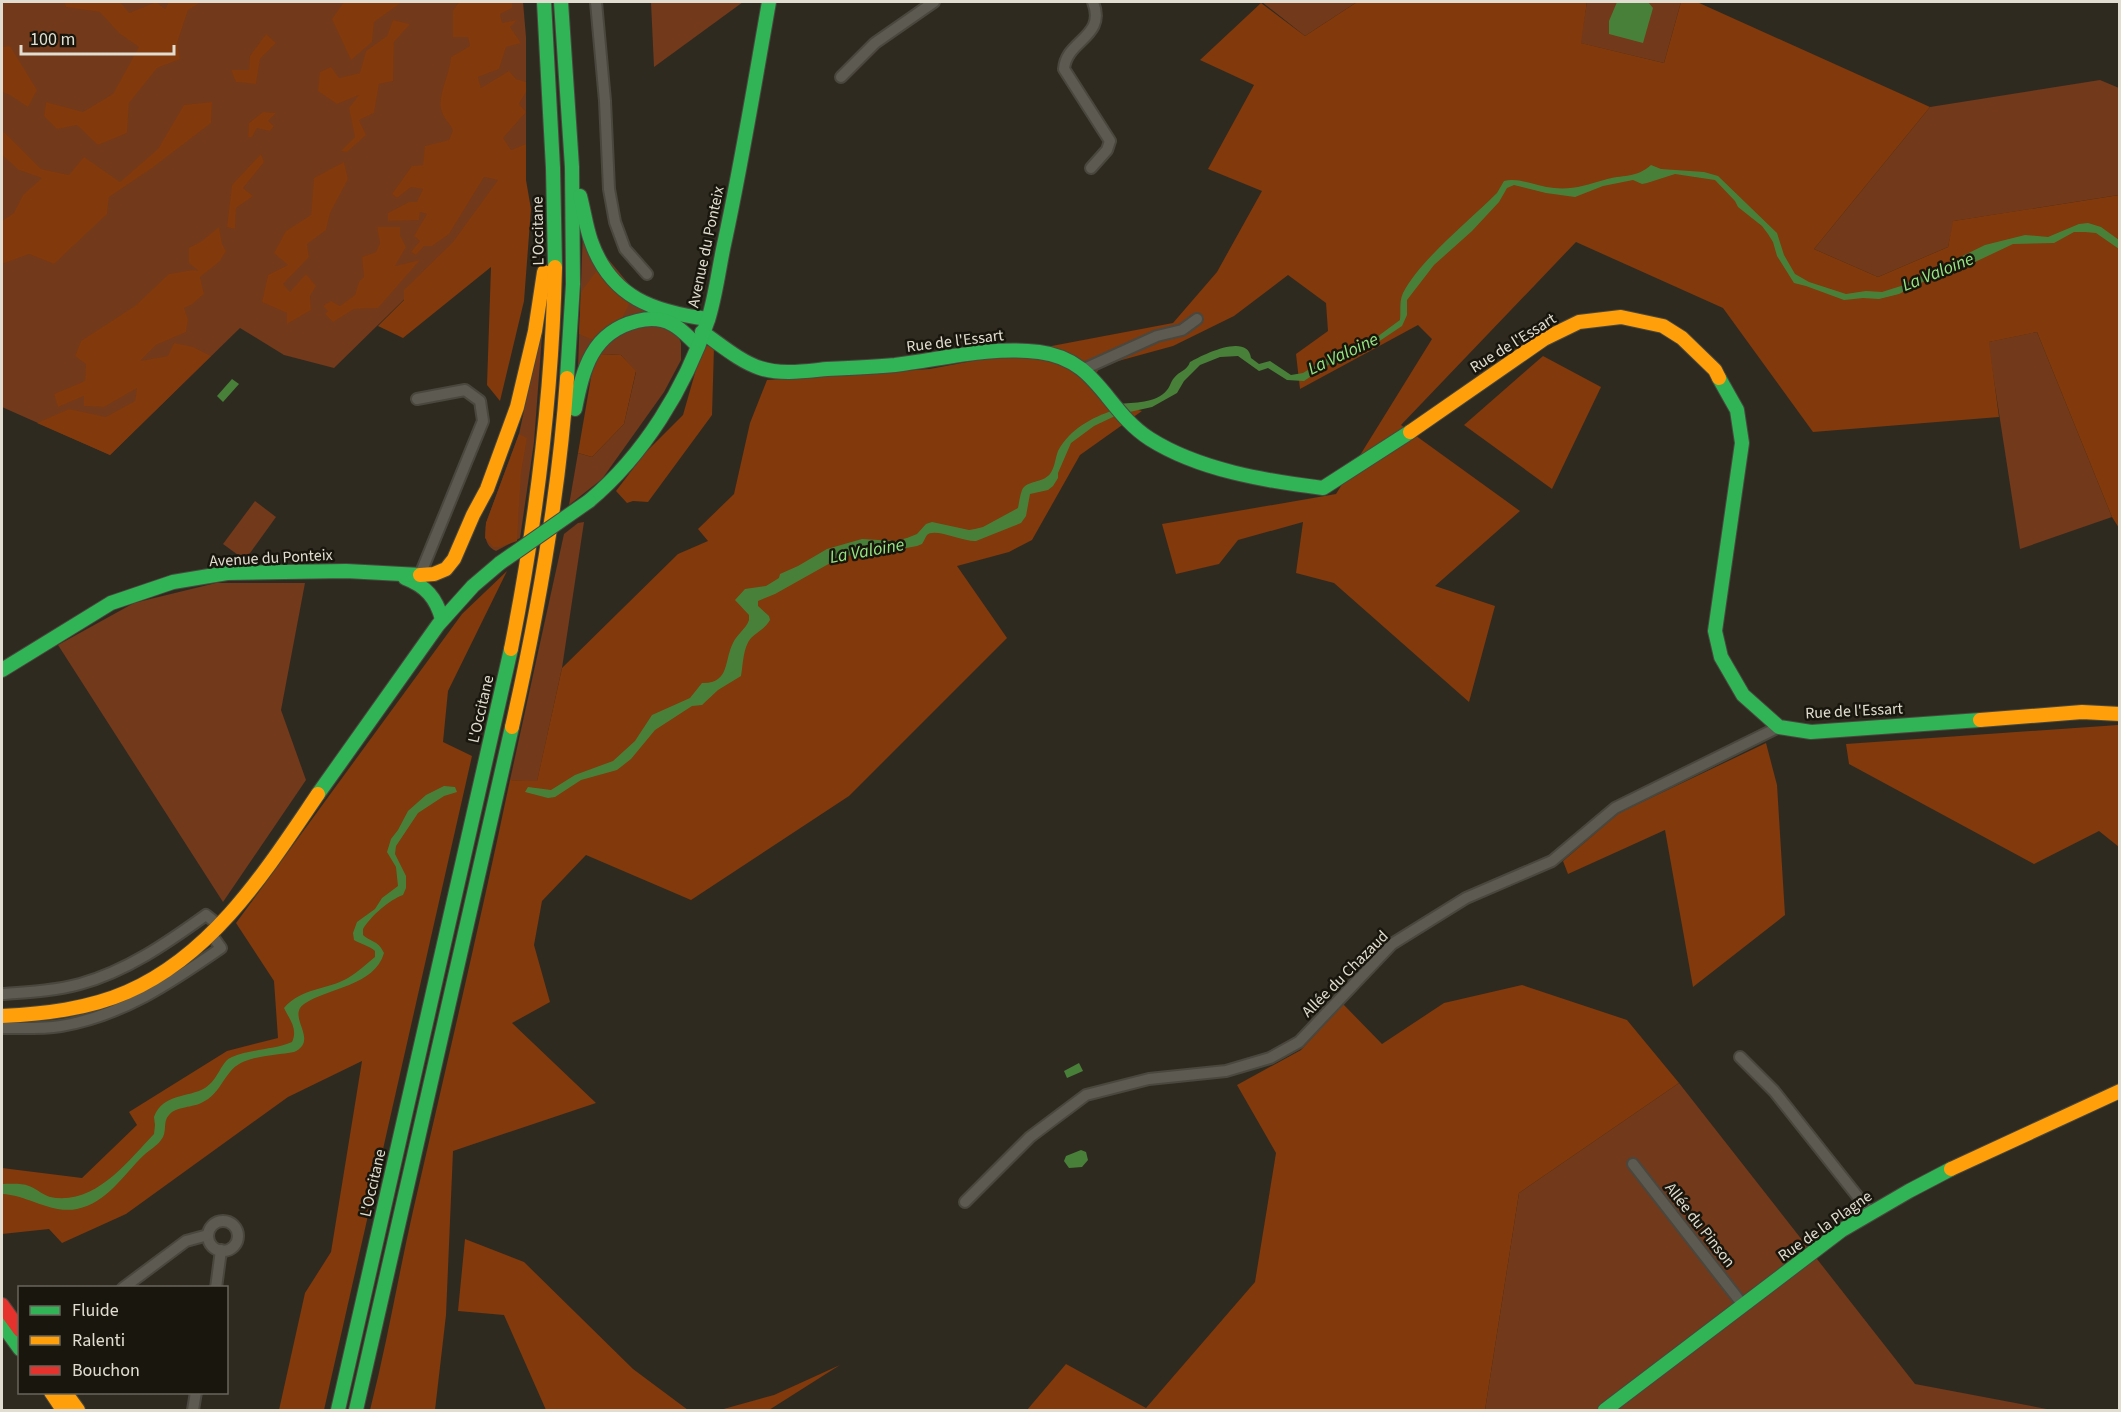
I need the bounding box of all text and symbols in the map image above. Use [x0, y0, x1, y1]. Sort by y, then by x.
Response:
scale bar [21, 18, 174, 56]
text: 100 m [30, 27, 75, 52]
street label: Avenue du Ponteix [682, 184, 730, 310]
street label: L'Occitane [526, 196, 550, 266]
water label: La Valoine [1898, 246, 1978, 298]
street label: Rue de l'Essart [1466, 307, 1561, 378]
street label: Rue de l'Essart [905, 324, 1006, 358]
water label: La Valoine [1304, 327, 1383, 381]
water label: La Valoine [828, 532, 907, 570]
street label: Avenue du Ponteix [209, 544, 333, 572]
street label: L'Occitane [463, 673, 499, 745]
street label: Rue de l'Essart [1805, 697, 1904, 725]
street label: Allée du Chazaud [1297, 926, 1393, 1022]
street label: L'Occitane [355, 1147, 391, 1219]
street label: Allée du Pinson [1660, 1178, 1740, 1272]
street label: Rue de la Plagne [1774, 1185, 1877, 1267]
legend [18, 1286, 228, 1394]
text: Fluide [72, 1298, 119, 1323]
text: Ralenti [72, 1328, 125, 1353]
text: Bouchon [72, 1358, 140, 1383]

